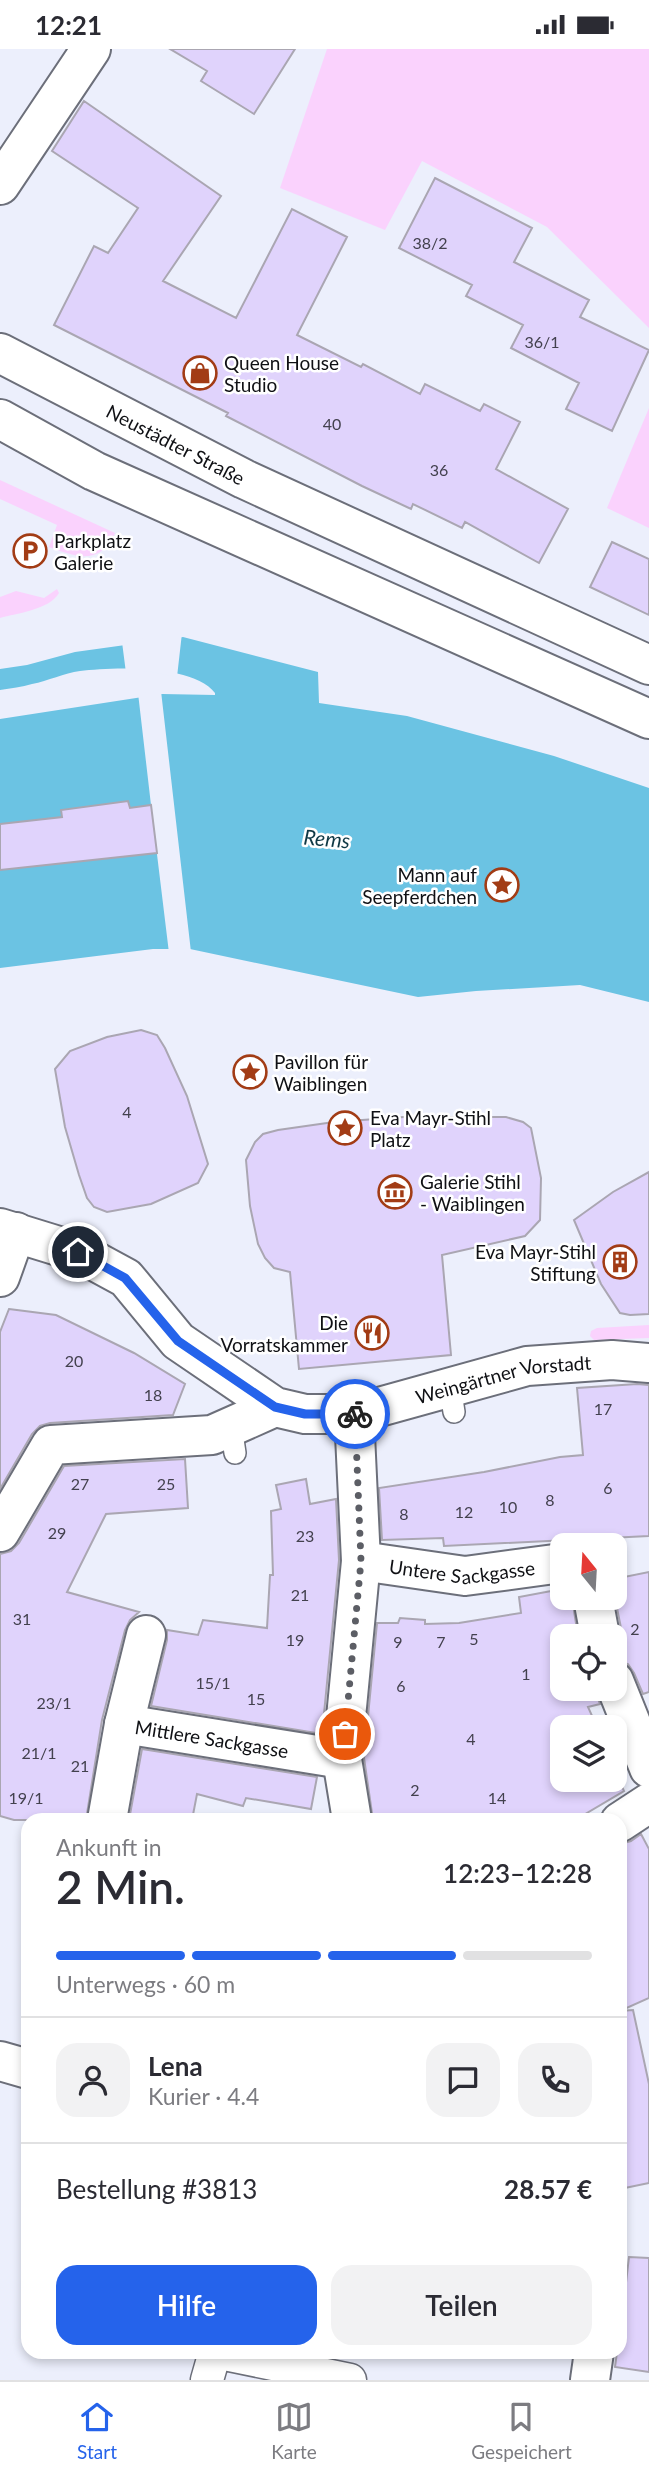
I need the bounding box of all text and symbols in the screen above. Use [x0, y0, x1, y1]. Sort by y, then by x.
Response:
text: 12:21 [35, 9, 102, 41]
house number: 38/2 [412, 233, 448, 252]
house number: 36/1 [524, 332, 560, 351]
place label: Queen House Studio [224, 351, 339, 396]
shop icon: Queen House Studio [181, 354, 219, 392]
street label: Neustädter Straße [103, 399, 249, 489]
house number: 40 [323, 414, 341, 433]
house number: 36 [430, 460, 448, 479]
place label: Parkplatz Galerie [54, 529, 131, 574]
parking icon: Parkplatz Galerie [11, 532, 49, 570]
water label: Rems [303, 824, 351, 852]
place label: Mann auf Seepferdchen [362, 863, 477, 908]
place icon: Mann auf Seepferdchen [483, 866, 521, 904]
place label: Pavillon für Waiblingen [274, 1050, 368, 1095]
place icon: Pavillon für Waiblingen [231, 1053, 269, 1091]
house number: 4 [122, 1102, 132, 1121]
place label: Eva Mayr-Stihl Platz [370, 1106, 491, 1151]
place icon: Eva Mayr-Stihl Platz [326, 1109, 364, 1147]
place label: Galerie Stihl - Waiblingen [420, 1170, 525, 1215]
museum icon: Galerie Stihl - Waiblingen [376, 1173, 414, 1211]
pin [48, 1222, 108, 1282]
icon: home [59, 1233, 97, 1271]
place label: Eva Mayr-Stihl Stiftung [475, 1240, 596, 1285]
building icon: Eva Mayr-Stihl Stiftung [601, 1243, 639, 1281]
place label: Die Vorratskammer [220, 1311, 348, 1356]
restaurant icon: Die Vorratskammer [353, 1314, 391, 1352]
street label: Weingärtner Vorstadt [413, 1350, 592, 1408]
house number: 20 [65, 1351, 83, 1370]
courier [320, 1379, 390, 1449]
house number: 18 [144, 1385, 162, 1404]
icon: bike [336, 1395, 374, 1433]
house number: 17 [594, 1399, 612, 1418]
house number: 27 [71, 1474, 89, 1493]
house number: 25 [157, 1474, 175, 1493]
house number: 6 [603, 1478, 613, 1497]
house number: 8 [545, 1490, 555, 1509]
house number: 10 [499, 1497, 517, 1516]
house number: 12 [455, 1502, 473, 1521]
house number: 8 [399, 1504, 409, 1523]
house number: 29 [48, 1523, 66, 1542]
house number: 23 [296, 1526, 314, 1545]
north arrow [550, 1533, 626, 1610]
map controls [550, 1533, 627, 1792]
street label: Untere Sackgasse [388, 1554, 536, 1588]
house number: 21 [291, 1585, 309, 1604]
house number: 31 [13, 1609, 31, 1628]
house number: 2 [630, 1619, 640, 1638]
button: locate [550, 1624, 627, 1701]
house number: 5 [469, 1629, 479, 1648]
house number: 19 [286, 1630, 304, 1649]
house number: 9 [393, 1632, 403, 1651]
house number: 7 [436, 1632, 446, 1651]
house number: 1 [521, 1664, 531, 1683]
house number: 15/1 [195, 1673, 231, 1692]
house number: 6 [396, 1676, 406, 1695]
house number: 15 [247, 1689, 265, 1708]
house number: 23/1 [36, 1693, 72, 1712]
pin [315, 1704, 375, 1764]
street label: Mittlere Sackgasse [133, 1714, 290, 1762]
icon: bag [326, 1715, 364, 1753]
button: layers [550, 1715, 627, 1792]
house number: 4 [466, 1729, 476, 1748]
house number: 21/1 [21, 1743, 57, 1762]
house number: 21 [71, 1756, 89, 1775]
house number: 2 [410, 1780, 420, 1799]
house number: 19/1 [8, 1788, 44, 1807]
house number: 14 [488, 1788, 506, 1807]
text: Ankunft in [56, 1833, 162, 1861]
text: 12:23–12:28 [443, 1857, 592, 1889]
text: 2 Min. [56, 1859, 185, 1914]
text: Unterwegs · 60 m [56, 1970, 235, 1998]
button: person [56, 2043, 130, 2117]
button: chat [426, 2043, 500, 2117]
button: phone [518, 2043, 592, 2117]
text: Lena [148, 2050, 203, 2082]
text: Kurier · 4.4 [148, 2082, 259, 2110]
text: Bestellung #3813 [56, 2173, 257, 2205]
text: 28.57 € [504, 2173, 592, 2205]
button: Hilfe [56, 2265, 317, 2345]
button: Teilen [331, 2265, 592, 2345]
tab: Start [77, 2398, 117, 2463]
tab: Karte [271, 2398, 317, 2463]
tab: Gespeichert [471, 2398, 572, 2463]

